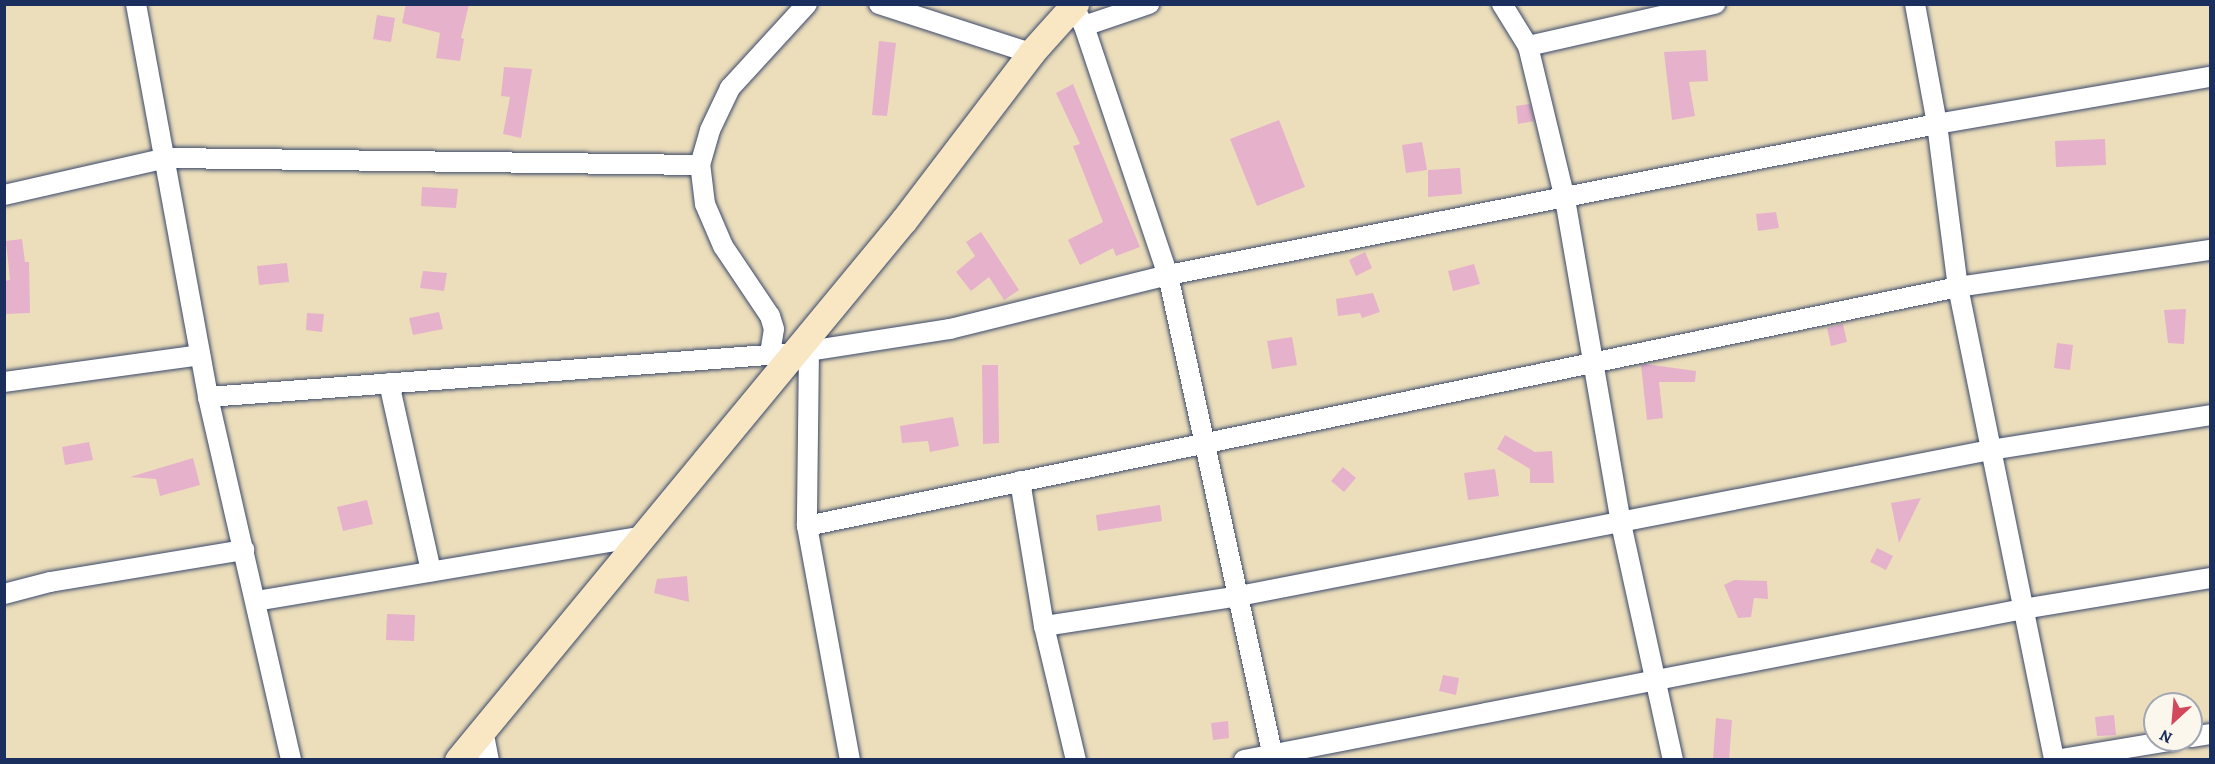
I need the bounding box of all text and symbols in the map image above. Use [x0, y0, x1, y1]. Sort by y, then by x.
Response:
north arrow [2143, 692, 2203, 752]
text: N [2156, 724, 2176, 749]

